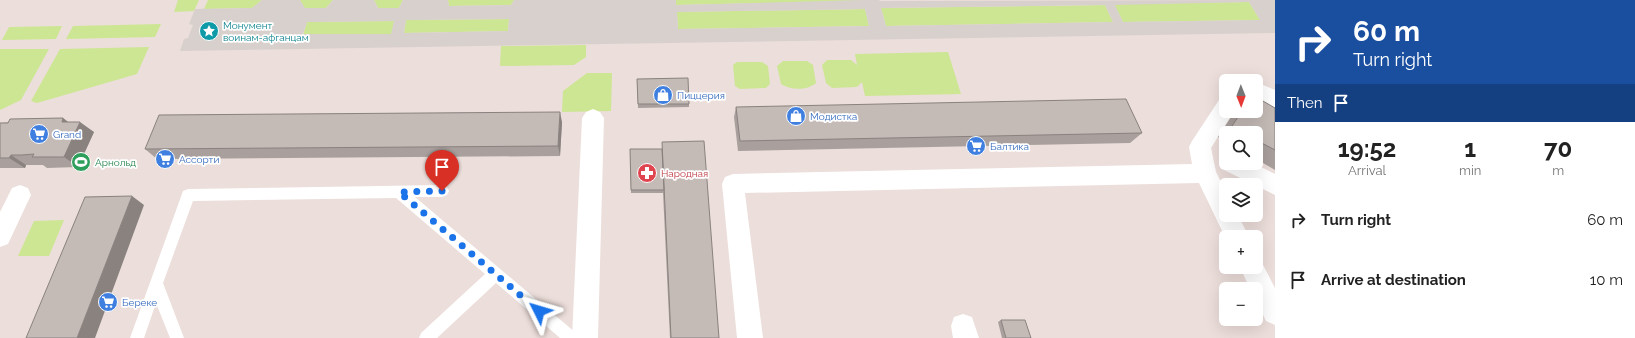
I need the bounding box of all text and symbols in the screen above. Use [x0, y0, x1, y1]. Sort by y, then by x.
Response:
text: 60 m [1353, 15, 1420, 48]
icon: right [1287, 16, 1339, 68]
place icon: Монумент воинам-афганцам [198, 20, 220, 42]
place label: Монумент воинам-афганцам [223, 20, 309, 43]
text: Turn right [1353, 49, 1432, 70]
north arrow [1219, 74, 1263, 118]
map controls [1219, 74, 1263, 326]
shop icon: Пиццерия [652, 84, 674, 106]
place label: Пиццерия [677, 90, 725, 101]
icon: arrive [1330, 92, 1352, 114]
text: Then [1287, 94, 1322, 112]
shop icon: Модистка [785, 105, 807, 127]
place label: Модистка [810, 111, 857, 122]
supermarket icon: Grand [28, 123, 50, 145]
button: search [1219, 126, 1263, 170]
place label: Grand [53, 129, 81, 140]
text: 19:52 [1338, 134, 1396, 163]
text: 1 [1464, 134, 1476, 163]
text: 70 [1544, 134, 1572, 163]
supermarket icon: Балтика [965, 135, 987, 157]
place label: Балтика [990, 141, 1029, 152]
supermarket icon: Ассорти [154, 148, 176, 170]
pin [425, 150, 459, 191]
sports icon: Арнольд [70, 151, 92, 173]
place label: Ассорти [179, 154, 219, 165]
icon: arrive [431, 156, 453, 178]
place label: Арнольд [95, 157, 136, 168]
pharmacy icon: Народная [636, 162, 658, 184]
text: Arrival [1348, 163, 1386, 178]
text: min [1459, 163, 1481, 178]
text: m [1552, 163, 1564, 178]
place label: Народная [661, 168, 708, 179]
button: layers [1219, 178, 1263, 222]
icon: right [1287, 209, 1309, 231]
text: Turn right [1321, 211, 1391, 229]
text: 60 m [1587, 211, 1623, 229]
button: + [1219, 230, 1263, 274]
icon: arrive [1287, 269, 1309, 291]
text: Arrive at destination [1321, 271, 1466, 289]
text: 10 m [1590, 271, 1623, 289]
button: − [1219, 282, 1263, 326]
position arrow [518, 290, 560, 332]
supermarket icon: Береке [97, 291, 119, 313]
place label: Береке [122, 297, 157, 308]

